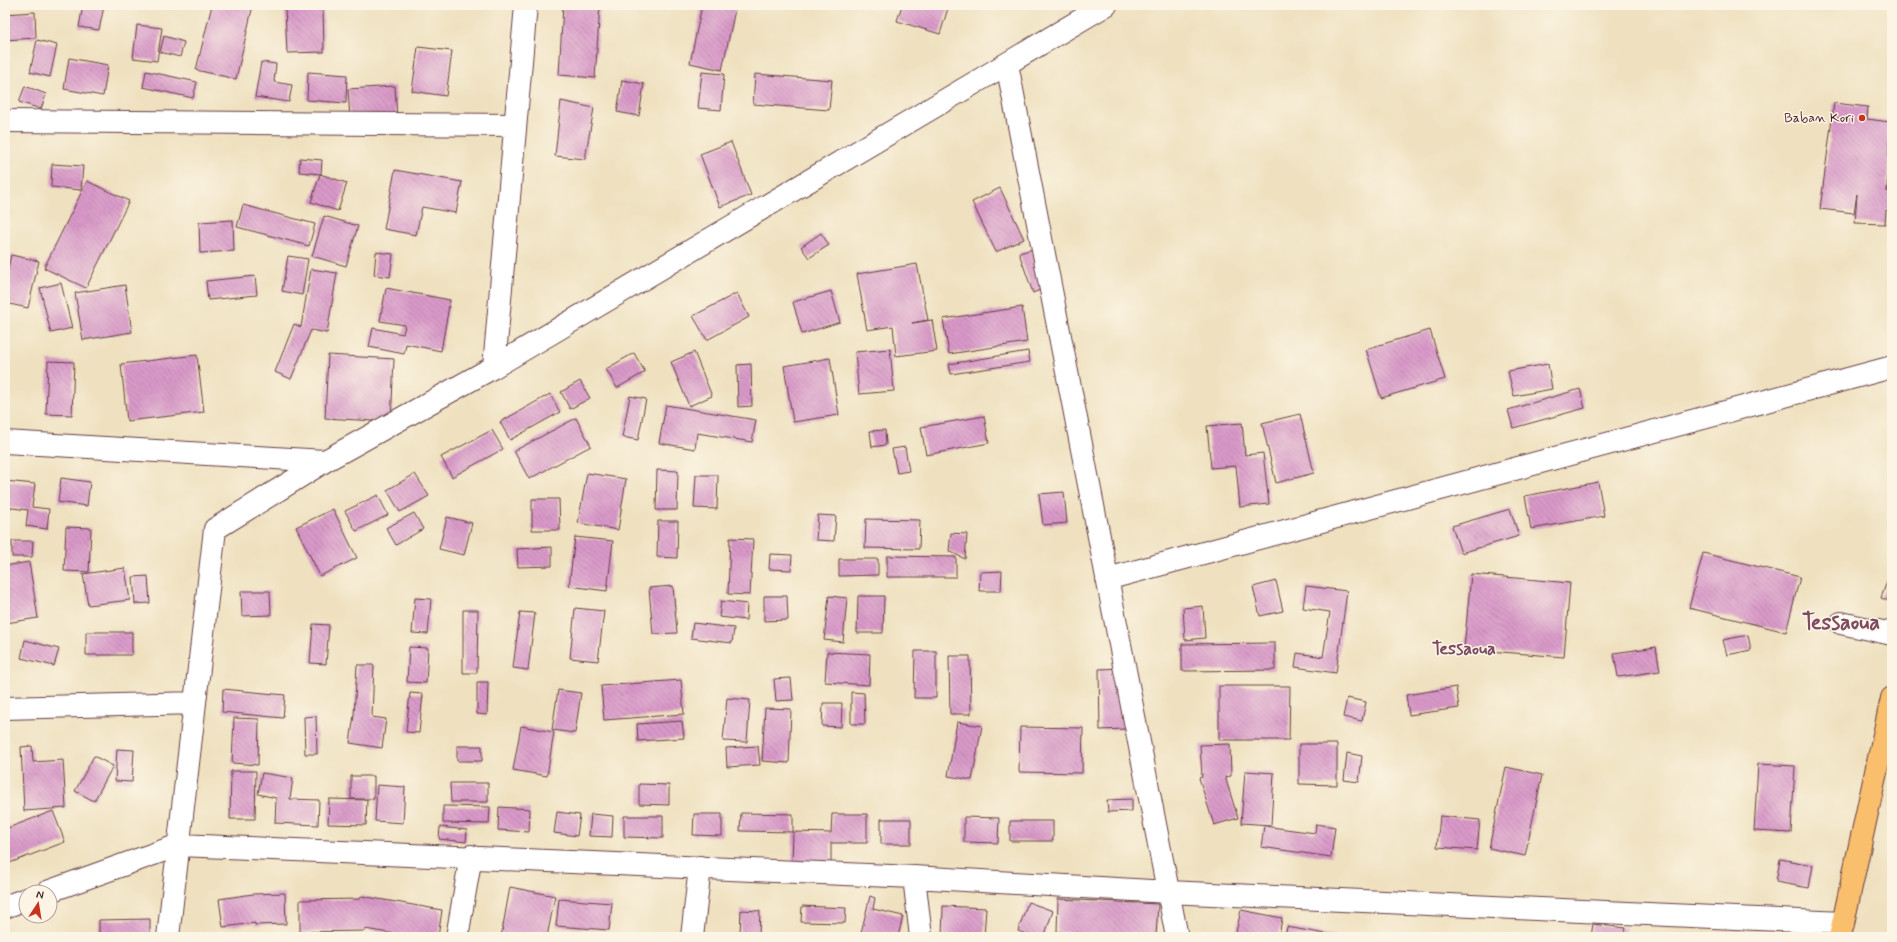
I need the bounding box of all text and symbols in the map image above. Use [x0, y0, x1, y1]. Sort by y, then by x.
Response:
place label: Baban Kori [1784, 109, 1854, 127]
marker: Baban Kori [1857, 113, 1867, 123]
district label: Tessaoua [1802, 609, 1880, 637]
district label: Tessaoua [1432, 637, 1496, 661]
north arrow [18, 884, 58, 924]
text: N [35, 888, 45, 903]

